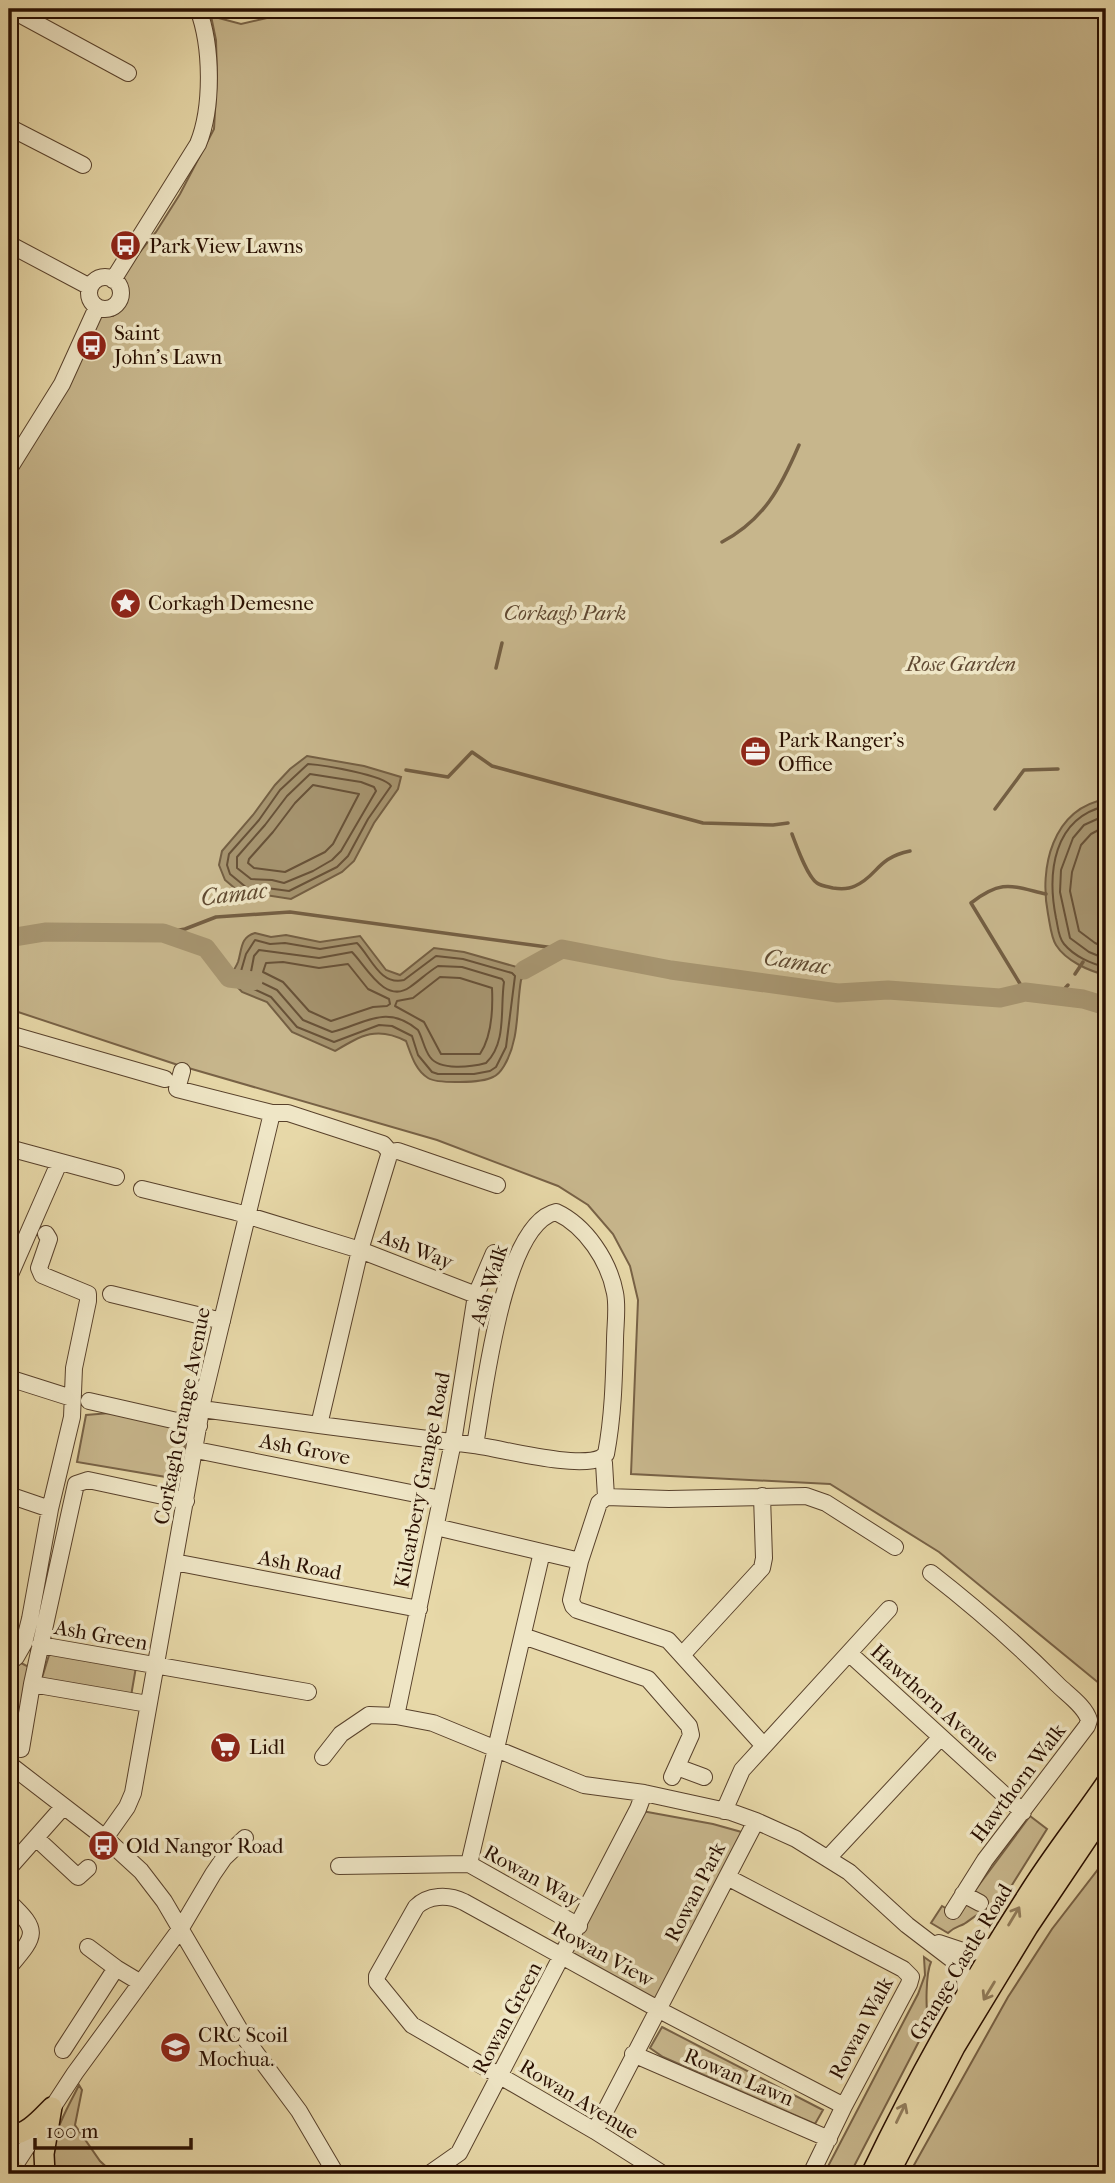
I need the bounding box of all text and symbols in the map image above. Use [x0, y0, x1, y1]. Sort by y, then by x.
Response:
bus stop icon: Park View Lawns [109, 229, 143, 263]
place label: Park View Lawns [149, 234, 303, 258]
place label: Saint John's Lawn [112, 321, 222, 369]
bus stop icon: Saint John's Lawn [74, 328, 108, 362]
place icon: Corkagh Demesne [108, 586, 142, 620]
place label: Corkagh Demesne [148, 591, 314, 615]
park label: Corkagh Park [504, 601, 626, 625]
park label: Rose Garden [904, 652, 1016, 676]
place label: Park Ranger's Office [778, 728, 905, 776]
office icon: Park Ranger's Office [738, 735, 772, 769]
water label: Camac [199, 876, 270, 911]
water label: Camac [762, 943, 833, 981]
street label: Ash Way [375, 1224, 457, 1274]
street label: Ash Walk [465, 1242, 513, 1329]
street label: Corkagh Grange Avenue [149, 1305, 215, 1527]
street label: Kilcarbery Grange Road [389, 1369, 455, 1590]
street label: Ash Grove [257, 1428, 352, 1470]
street label: Ash Road [255, 1545, 344, 1585]
street label: Ash Green [52, 1615, 149, 1655]
street label: Hawthorn Avenue [866, 1639, 1004, 1767]
street label: Hawthorn Walk [966, 1719, 1071, 1847]
supermarket icon: Lidl [209, 1730, 243, 1764]
place label: Lidl [249, 1735, 285, 1759]
bus stop icon: Old Nangor Road [86, 1829, 120, 1863]
place label: Old Nangor Road [126, 1834, 284, 1858]
street label: Rowan Park [660, 1838, 730, 1946]
street label: Rowan Way [480, 1840, 585, 1913]
street label: Grange Castle Road [905, 1879, 1017, 2045]
one-way arrow [1008, 1906, 1022, 1926]
street label: Rowan View [548, 1916, 659, 1992]
street label: Rowan Green [467, 1958, 547, 2078]
street label: Rowan Walk [824, 1973, 898, 2083]
one-way arrow [982, 1981, 996, 2001]
place label: CRC Scoil Mochua. [198, 2023, 288, 2071]
school or university icon: CRC Scoil Mochua. [158, 2030, 192, 2064]
street label: Rowan Lawn [681, 2043, 797, 2111]
street label: Rowan Avenue [515, 2054, 643, 2144]
one-way arrow [895, 2103, 908, 2124]
scale bar [35, 2106, 191, 2150]
text: 100 m [46, 2119, 99, 2143]

